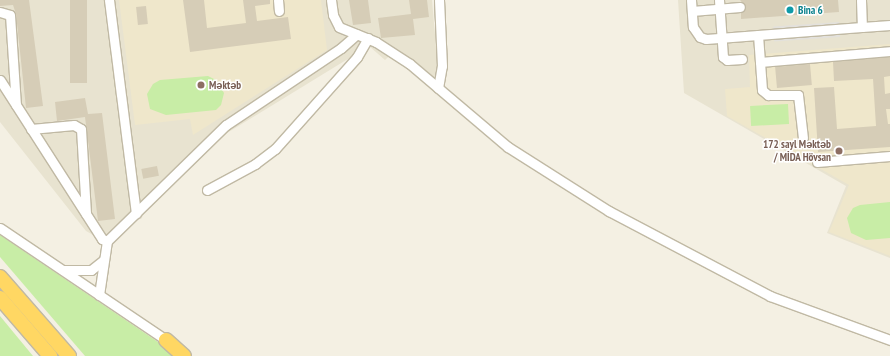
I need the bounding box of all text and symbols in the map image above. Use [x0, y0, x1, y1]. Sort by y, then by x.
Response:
place label: Bina 6 [798, 3, 823, 17]
marker: Bina 6 [785, 5, 795, 15]
place label: Məktəb [209, 78, 241, 92]
marker: Məktəb [196, 80, 206, 90]
place label: 172 sayl Məktəb / MİDA Hövsan [763, 138, 831, 164]
marker: 172 sayl Məktəb / MİDA Hövsan [834, 146, 844, 156]

